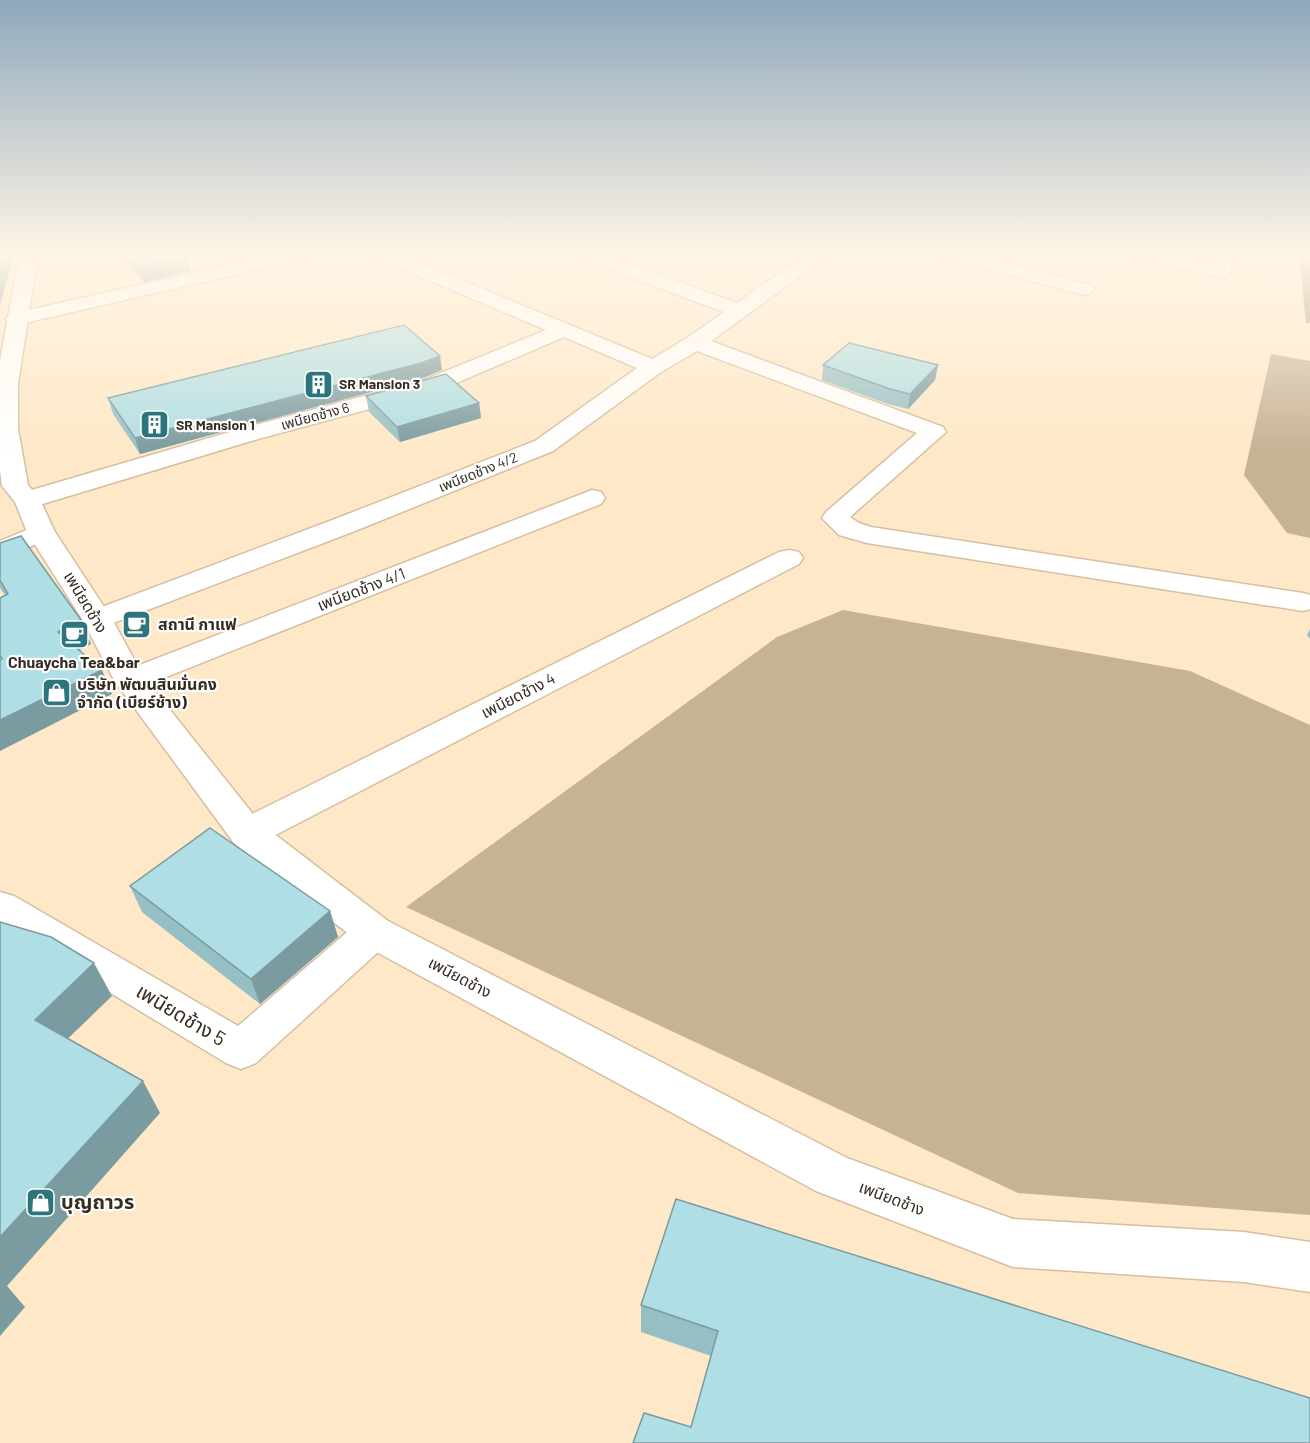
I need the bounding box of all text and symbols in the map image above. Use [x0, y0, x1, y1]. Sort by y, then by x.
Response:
building icon: SR Mansion 3 [302, 368, 334, 400]
place label: SR Mansion 3 [339, 375, 420, 392]
street label: เพนียดช้าง 6 [279, 398, 351, 433]
building icon: SR Mansion 1 [139, 409, 171, 441]
place label: SR Mansion 1 [176, 416, 255, 433]
street label: เพนียดช้าง 4/2 [436, 448, 520, 495]
street label: เพนียดช้าง 4/1 [314, 563, 407, 614]
street label: เพนียดช้าง [61, 567, 112, 636]
cafe icon: สถานี กาแฟ [121, 608, 153, 640]
place label: สถานี กาแฟ [158, 614, 237, 633]
cafe icon: Chuaycha Tea&bar [58, 618, 90, 650]
place label: Chuaycha Tea&bar [8, 652, 140, 671]
street label: เพนียดช้าง 4 [478, 668, 558, 721]
place label: บริษัท พัฒนสินมั่นคง จำกัด (เบียร์ช้าง) [77, 674, 217, 711]
shop icon: บริษัท พัฒนสินมั่นคง จำกัด (เบียร์ช้าง) [40, 677, 72, 709]
street label: เพนียดช้าง [425, 952, 495, 1001]
street label: เพนียดช้าง 5 [132, 978, 231, 1050]
street label: เพนียดช้าง [857, 1176, 928, 1219]
shop icon: บุญถาวร [24, 1186, 56, 1218]
place label: บุญถาวร [61, 1189, 134, 1214]

